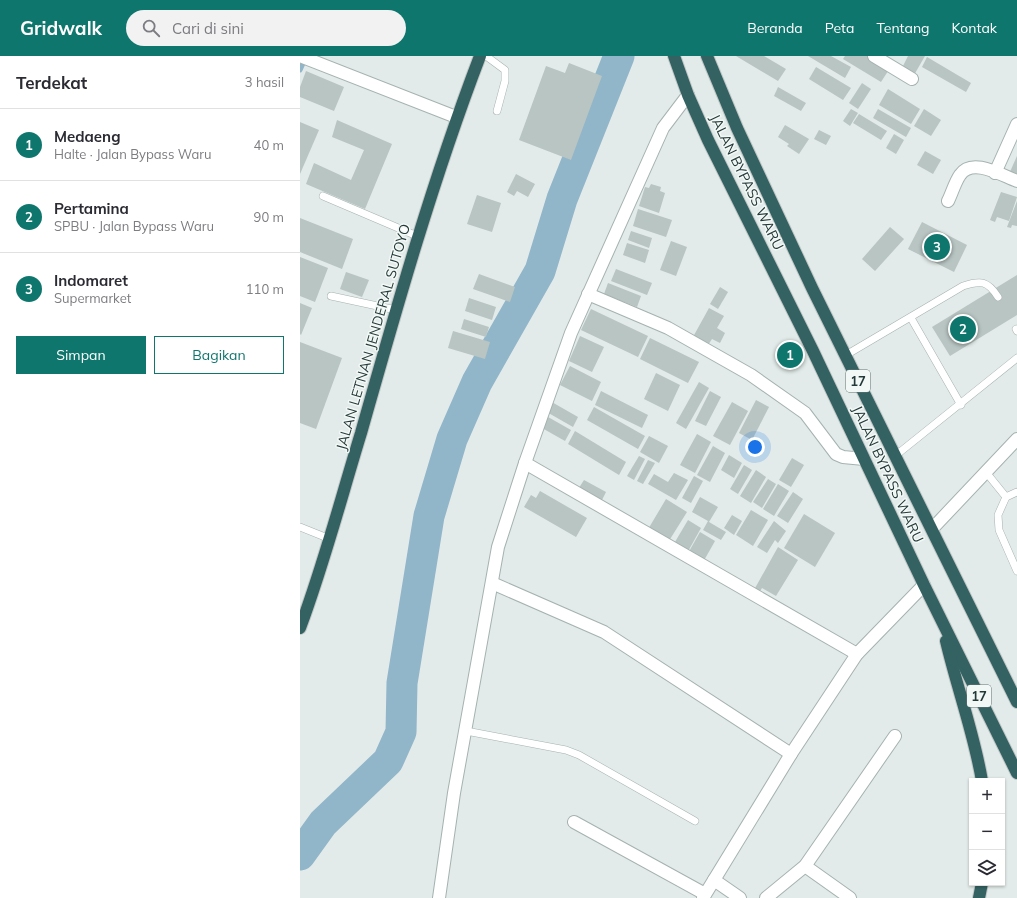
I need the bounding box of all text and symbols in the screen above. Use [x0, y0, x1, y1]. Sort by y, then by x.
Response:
search box [126, 10, 406, 46]
text: Gridwalk [20, 16, 102, 40]
icon: search [140, 17, 162, 39]
text: Cari di sini [172, 19, 244, 38]
text: Beranda [747, 19, 803, 37]
text: Peta [825, 19, 854, 37]
text: Tentang [876, 19, 930, 37]
text: Kontak [952, 19, 997, 37]
text: Terdekat [16, 72, 87, 93]
text: 3 hasil [245, 74, 284, 90]
street label: JALAN BYPASS WARU [706, 111, 788, 253]
text: Medaeng [54, 127, 120, 146]
text: 1 [25, 137, 33, 153]
text: 40 m [254, 137, 284, 153]
text: Halte · Jalan Bypass Waru [54, 146, 212, 162]
text: Pertamina [54, 199, 129, 218]
text: 2 [25, 209, 33, 225]
text: 90 m [254, 209, 284, 225]
text: SPBU · Jalan Bypass Waru [54, 218, 214, 234]
street label: JALAN LETNAN JENDERAL SUTOYO [332, 222, 414, 452]
pin: 3 [924, 232, 950, 262]
text: Indomaret [54, 271, 128, 290]
text: 3 [25, 281, 33, 297]
text: 110 m [246, 281, 284, 297]
text: Supermarket [54, 290, 131, 306]
pin: 2 [950, 314, 976, 344]
button: Simpan [16, 336, 146, 374]
button: Bagikan [154, 336, 284, 374]
pin: 1 [777, 340, 803, 370]
road number: 17 [846, 370, 870, 392]
street label: JALAN BYPASS WARU [848, 403, 928, 545]
your location [745, 437, 765, 457]
road number: 17 [967, 685, 991, 707]
map controls [969, 778, 1005, 886]
button: + [969, 778, 1005, 814]
button: − [969, 814, 1005, 850]
button: layers [969, 850, 1005, 886]

